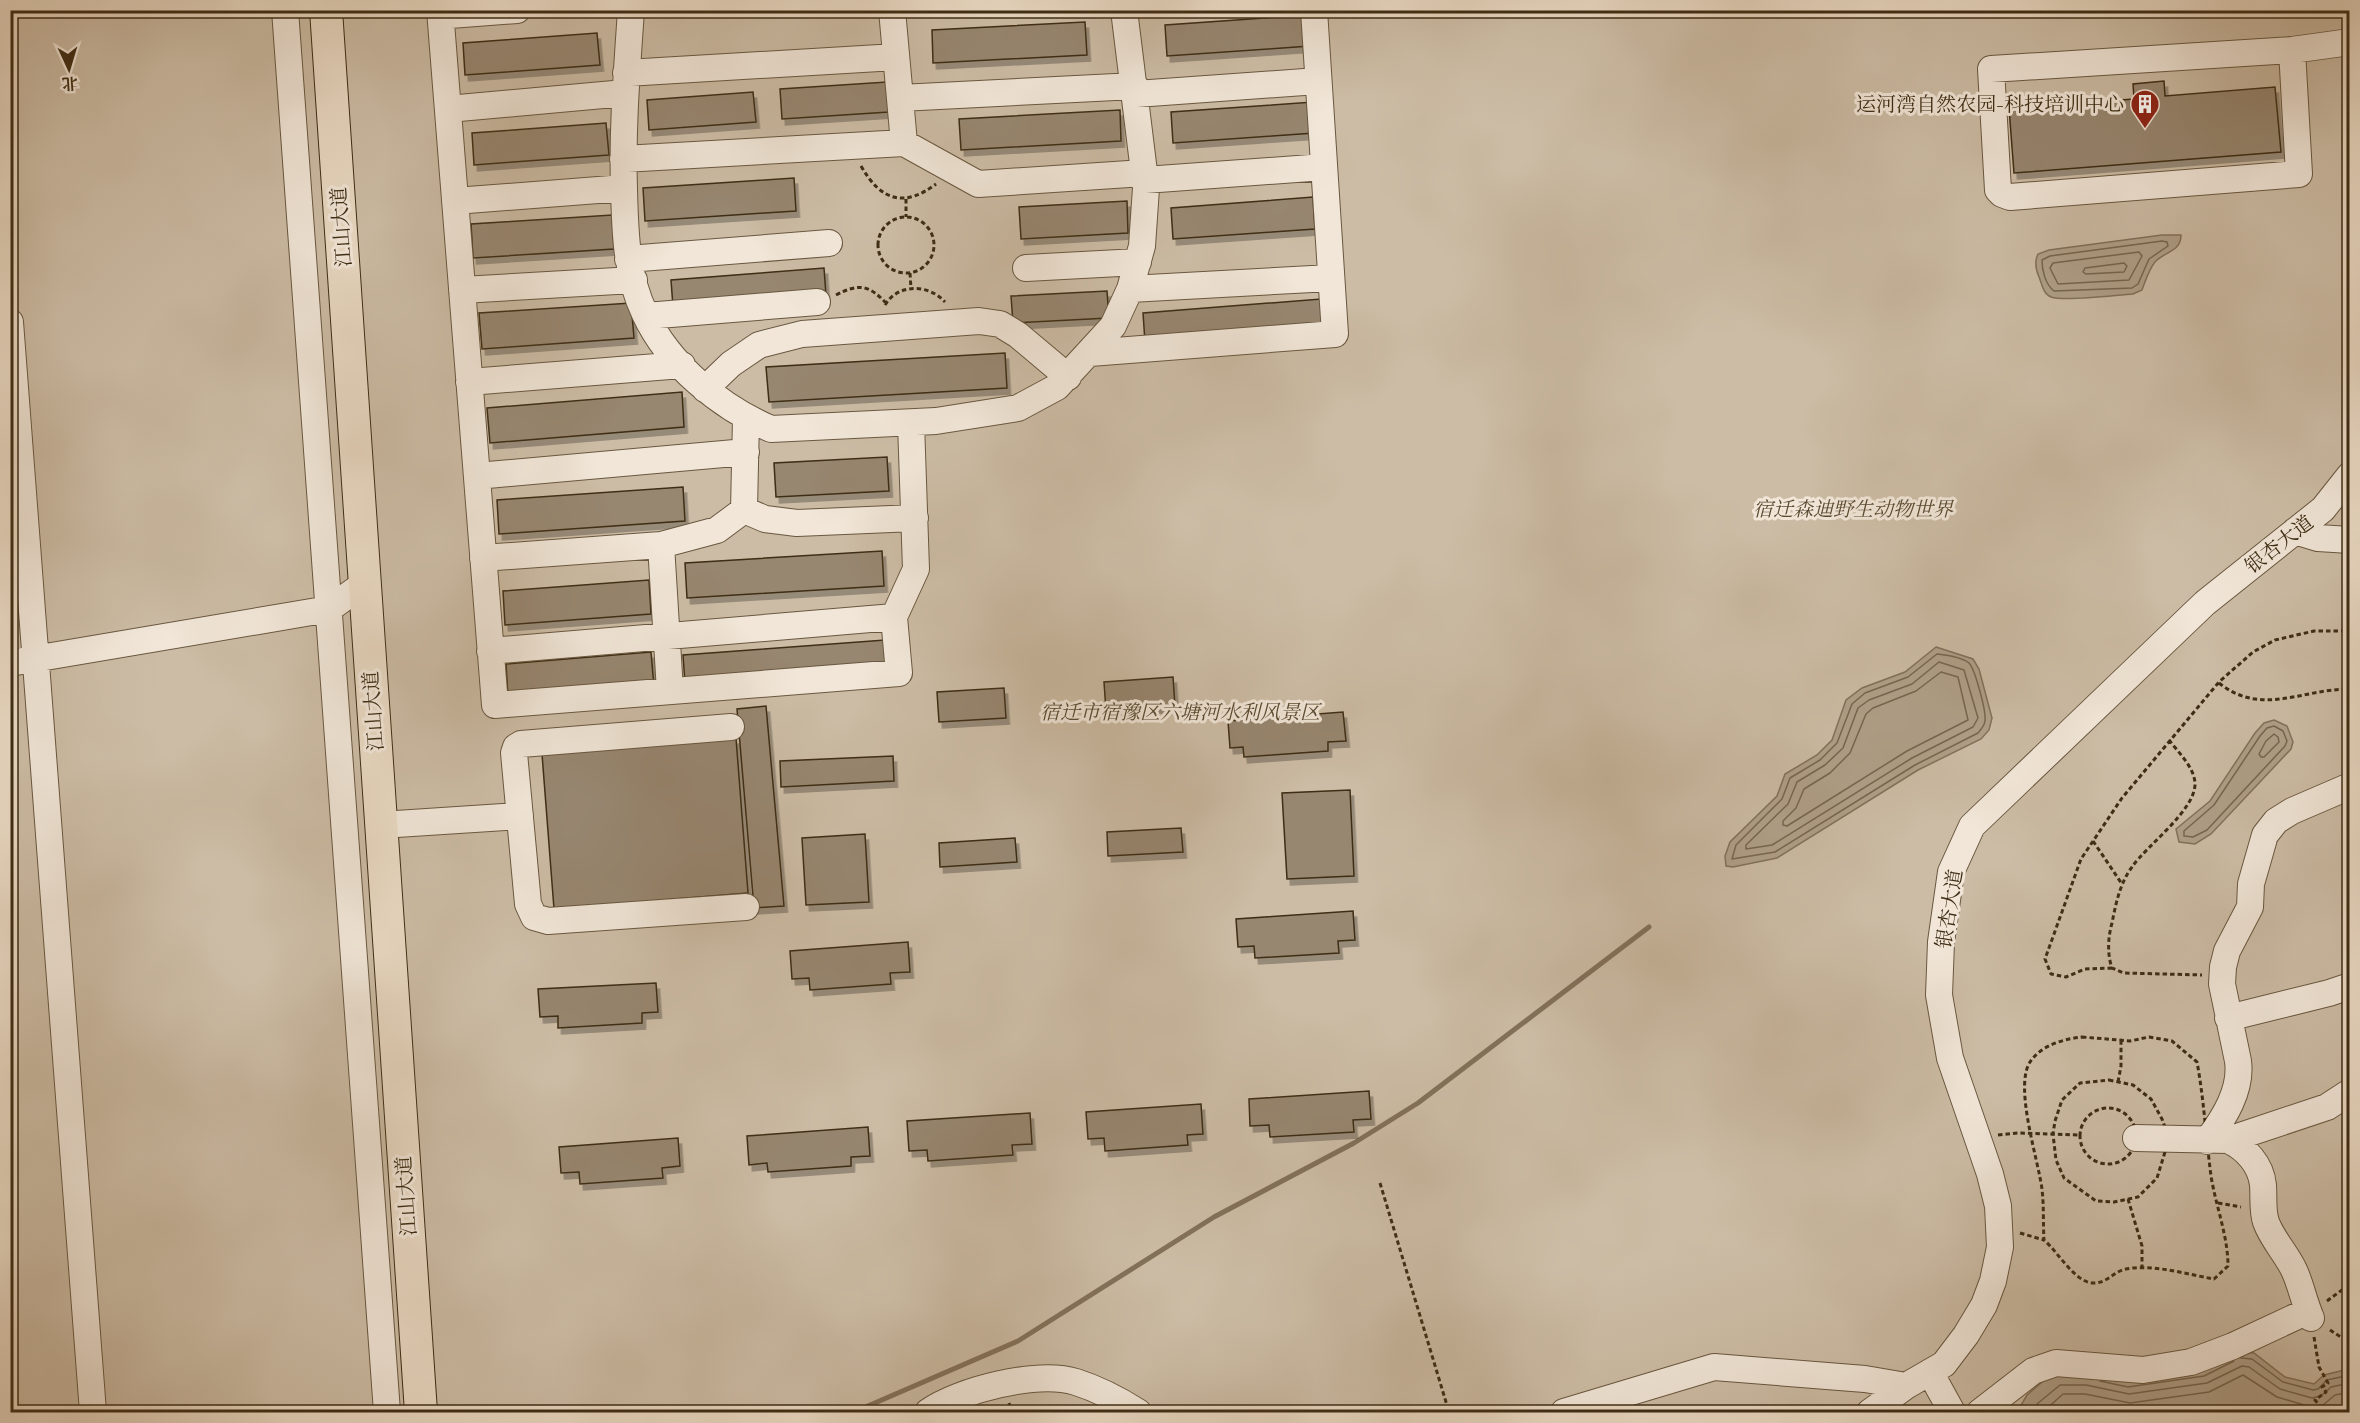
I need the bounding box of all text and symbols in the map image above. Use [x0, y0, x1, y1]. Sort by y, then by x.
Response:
north arrow [39, 39, 99, 99]
text: 北 [61, 72, 79, 94]
building icon: 运河湾自然农园-科技培训中心 [2129, 88, 2161, 130]
place label: 运河湾自然农园-科技培训中心 [1856, 93, 2124, 118]
street label: 江山大道 [327, 186, 358, 268]
park label: 宿迁森迪野生动物世界 [1753, 498, 1955, 523]
street label: 银杏大道 [2241, 511, 2319, 580]
street label: 江山大道 [359, 670, 390, 752]
park label: 宿迁市宿豫区六塘河水利风景区 [1040, 701, 1323, 726]
street label: 银杏大道 [1932, 868, 1969, 951]
street label: 江山大道 [392, 1155, 423, 1237]

